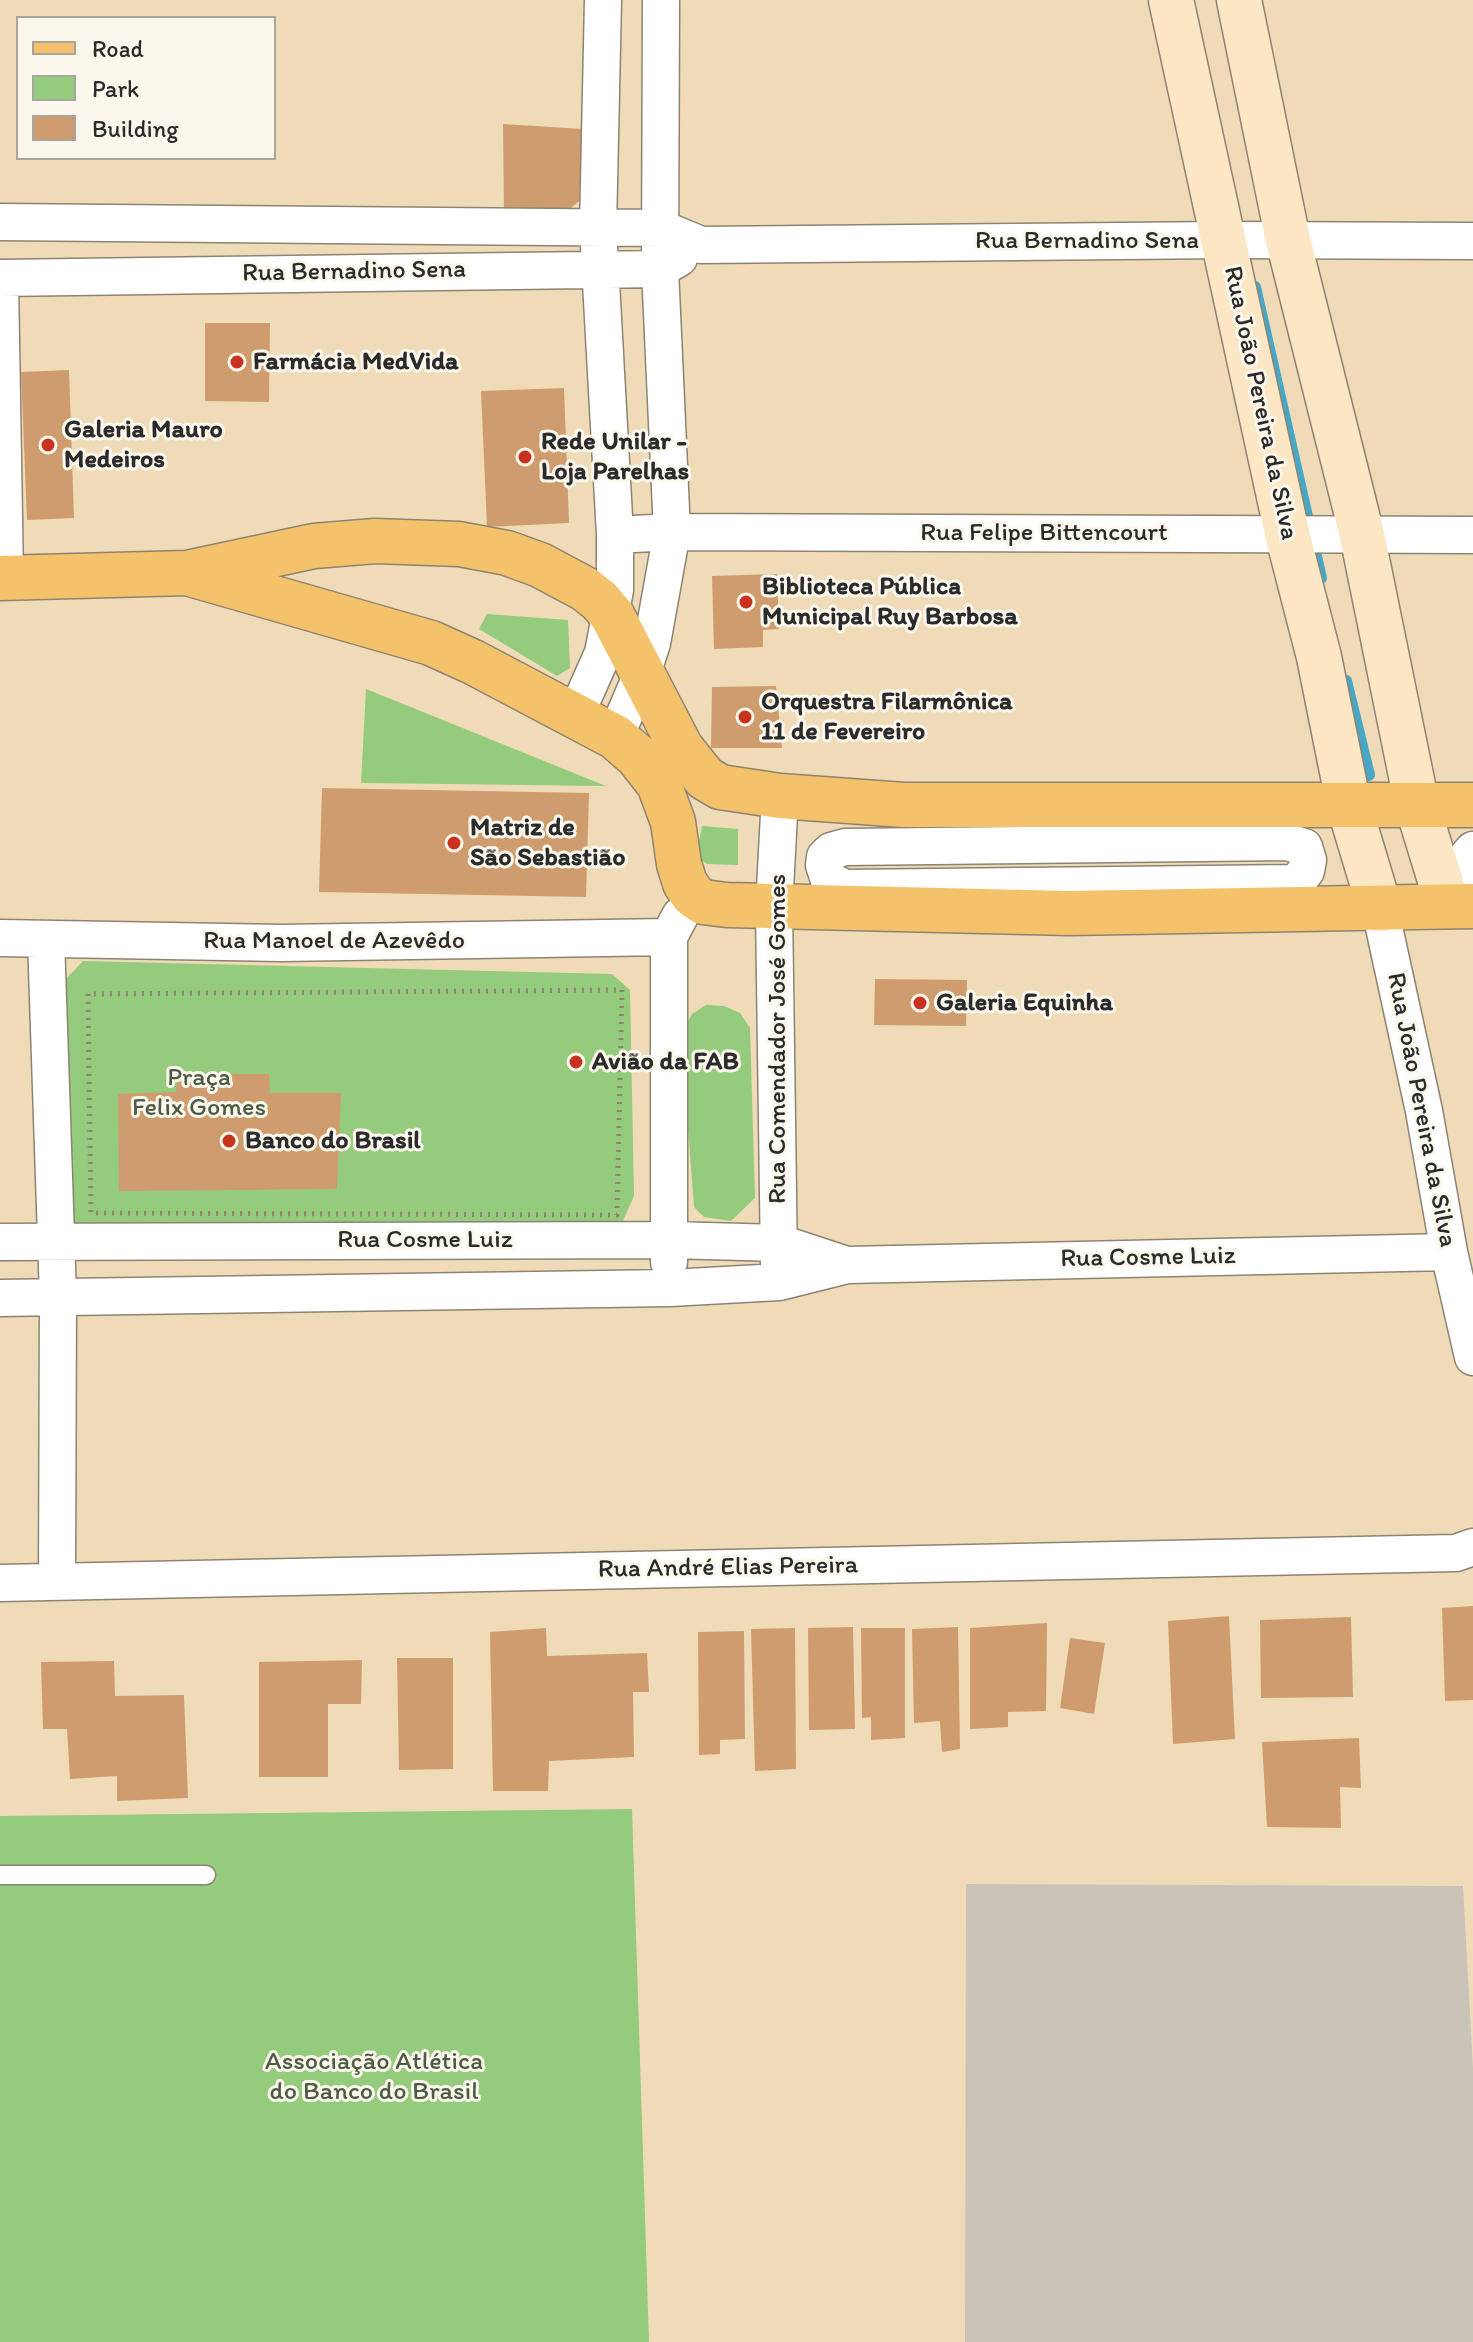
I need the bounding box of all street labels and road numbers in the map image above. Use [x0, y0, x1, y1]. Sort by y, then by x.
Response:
street label: Rua Bernadino Sena [975, 225, 1199, 257]
street label: Rua Bernadino Sena [242, 254, 466, 290]
street label: Rua João Pereira da Silva [1216, 263, 1304, 543]
street label: Rua Felipe Bittencourt [920, 517, 1168, 549]
street label: Rua Comendador José Gomes [762, 874, 794, 1204]
street label: Rua Manoel de Azevêdo [203, 925, 465, 957]
street label: Rua João Pereira da Silva [1379, 970, 1463, 1250]
street label: Rua Cosme Luiz [337, 1224, 513, 1256]
street label: Rua Cosme Luiz [1060, 1241, 1236, 1275]
street label: Rua André Elias Pereira [598, 1550, 858, 1586]

